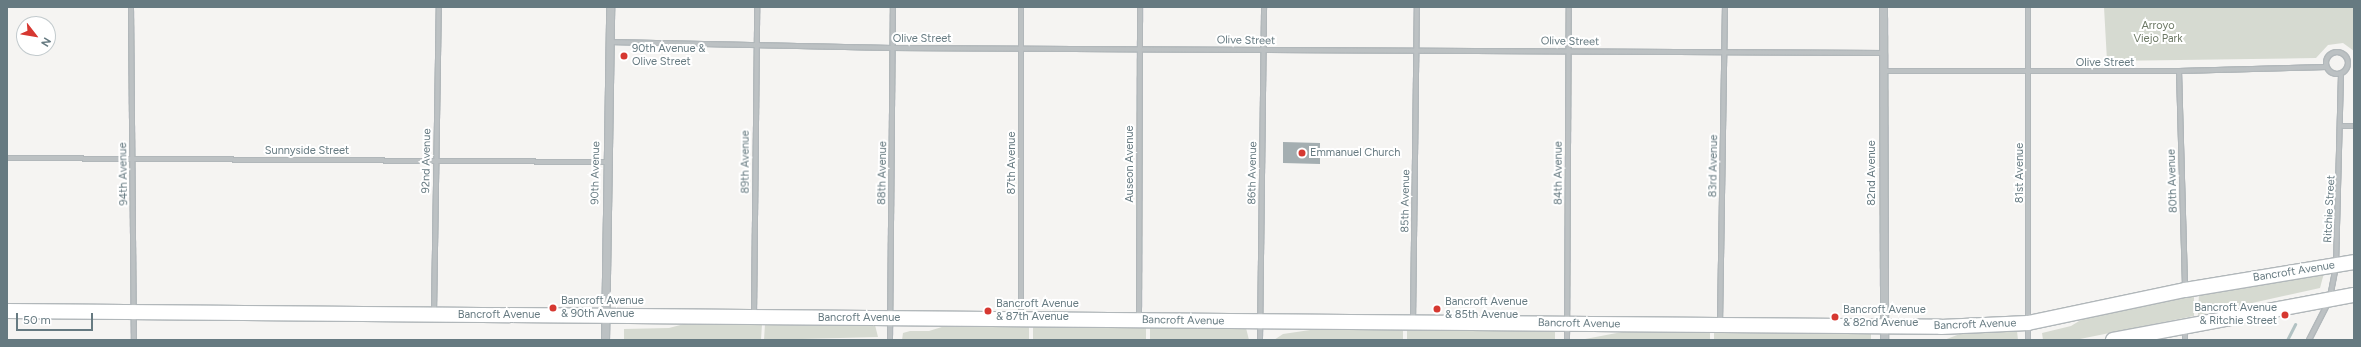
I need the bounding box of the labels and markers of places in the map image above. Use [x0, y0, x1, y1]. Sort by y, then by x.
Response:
place label: 90th Avenue & Olive Street [632, 43, 705, 69]
marker: 90th Avenue & Olive Street [619, 51, 629, 61]
place label: Emmanuel Church [1310, 146, 1400, 160]
marker: Emmanuel Church [1297, 148, 1307, 158]
place label: Bancroft Avenue & 90th Avenue [561, 295, 644, 321]
place label: Bancroft Avenue & 85th Avenue [1445, 296, 1528, 322]
place label: Bancroft Avenue & 87th Avenue [996, 298, 1079, 324]
place label: Bancroft Avenue & Ritchie Street [2194, 302, 2277, 328]
marker: Bancroft Avenue & 90th Avenue [548, 303, 558, 313]
marker: Bancroft Avenue & 85th Avenue [1432, 304, 1442, 314]
place label: Bancroft Avenue & 82nd Avenue [1843, 304, 1926, 330]
marker: Bancroft Avenue & 87th Avenue [983, 306, 993, 316]
marker: Bancroft Avenue & Ritchie Street [2280, 310, 2290, 320]
marker: Bancroft Avenue & 82nd Avenue [1830, 312, 1840, 322]

